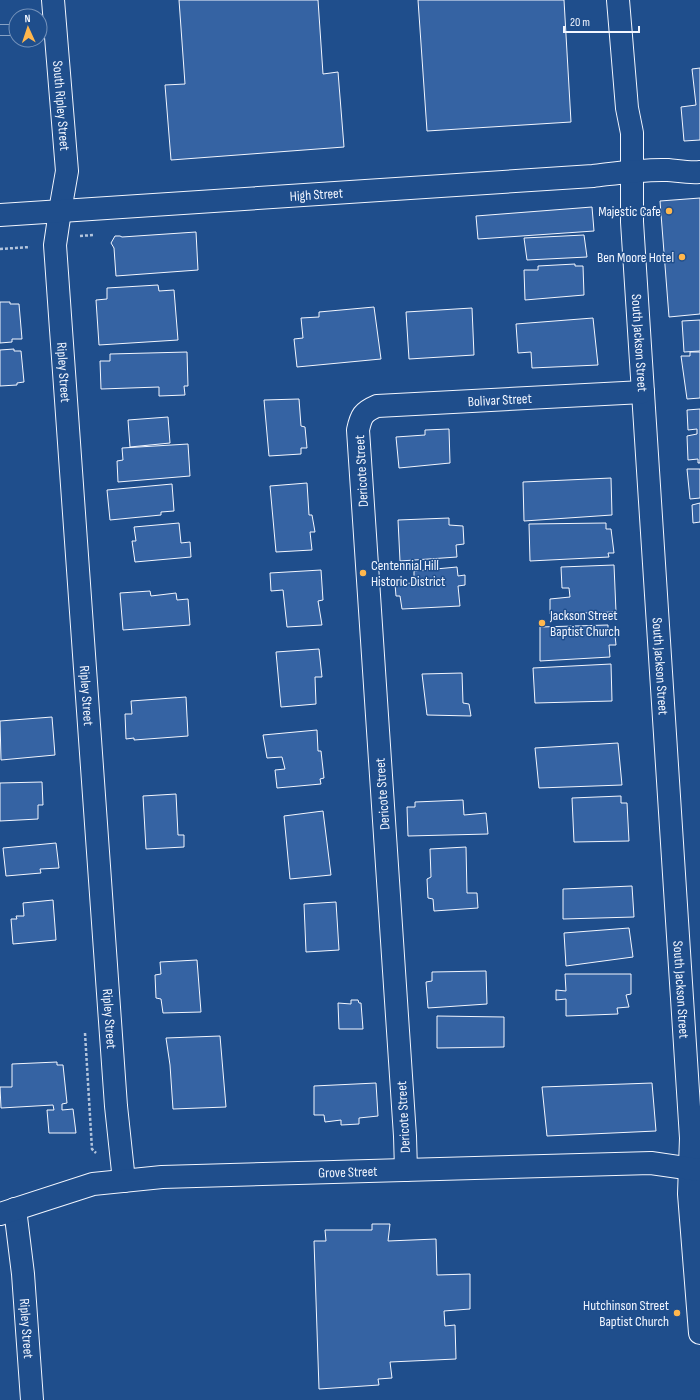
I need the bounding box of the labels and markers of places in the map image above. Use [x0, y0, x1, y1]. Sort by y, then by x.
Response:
place label: Majestic Cafe [598, 203, 661, 220]
marker: Majestic Cafe [664, 206, 674, 216]
place label: Ben Moore Hotel [597, 249, 674, 266]
marker: Ben Moore Hotel [677, 252, 687, 262]
place label: Centennial Hill Historic District [371, 557, 445, 590]
marker: Centennial Hill Historic District [358, 568, 368, 578]
place label: Jackson Street Baptist Church [549, 607, 620, 640]
marker: Jackson Street Baptist Church [537, 618, 547, 628]
place label: Hutchinson Street Baptist Church [583, 1297, 669, 1330]
marker: Hutchinson Street Baptist Church [672, 1308, 682, 1318]

